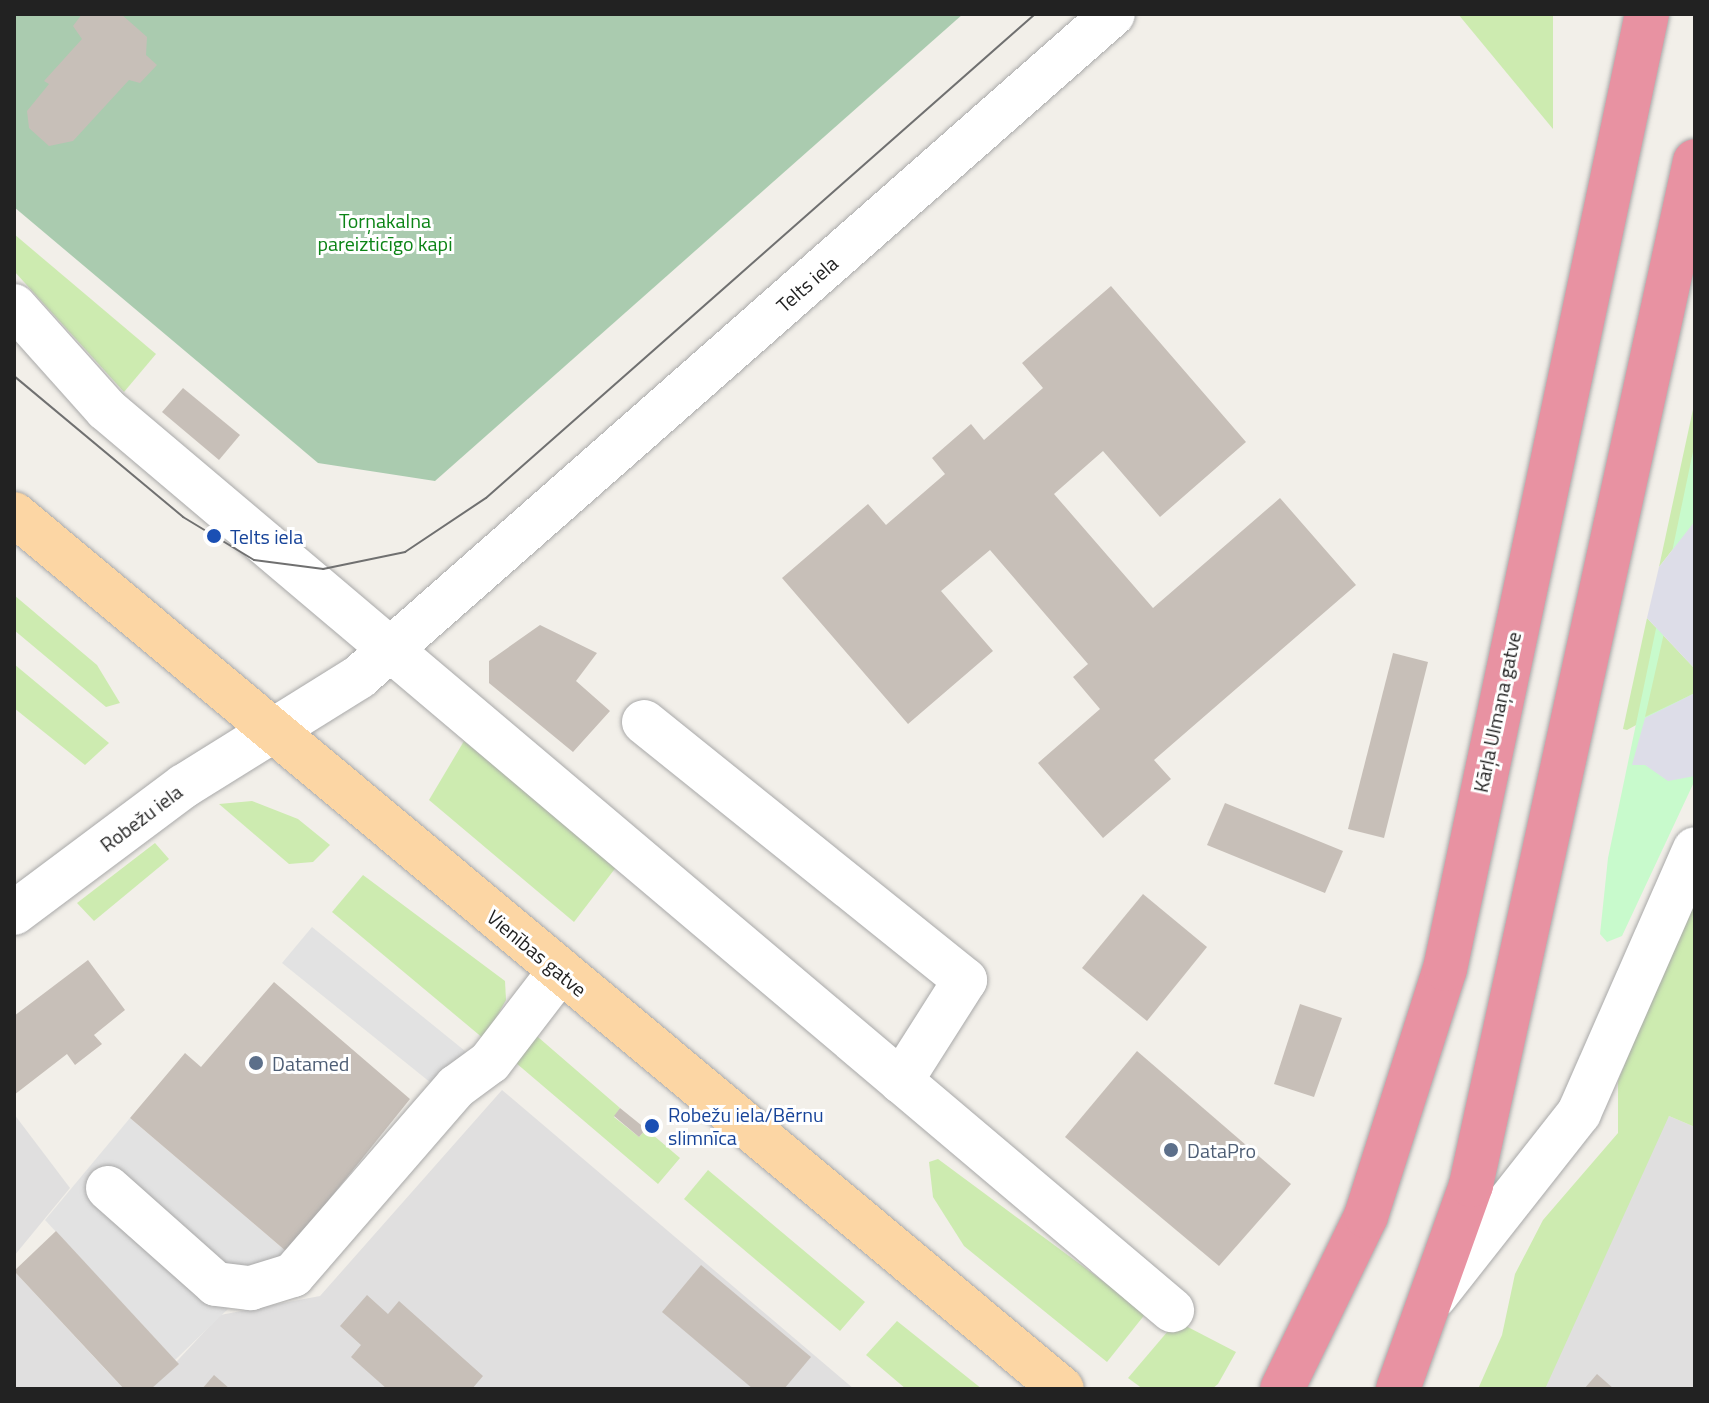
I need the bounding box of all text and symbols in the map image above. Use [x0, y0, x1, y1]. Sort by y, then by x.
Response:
park label: Torņakalna pareizticīgo kapi [317, 209, 453, 256]
street label: Telts iela [771, 251, 843, 317]
place label: Telts iela [230, 524, 303, 548]
marker: Telts iela [205, 527, 223, 545]
street label: Kārļa Ulmaņa gatve [1468, 629, 1526, 795]
street label: Robežu iela [95, 779, 187, 857]
street label: Vienības gatve [482, 904, 592, 1002]
place label: Datamed [272, 1051, 349, 1075]
marker: Datamed [247, 1054, 265, 1072]
place label: Robežu iela/Bērnu slimnīca [668, 1102, 823, 1149]
marker: Robežu iela/Bērnu slimnīca [643, 1117, 661, 1135]
place label: DataPro [1187, 1138, 1256, 1162]
marker: DataPro [1162, 1141, 1180, 1159]

